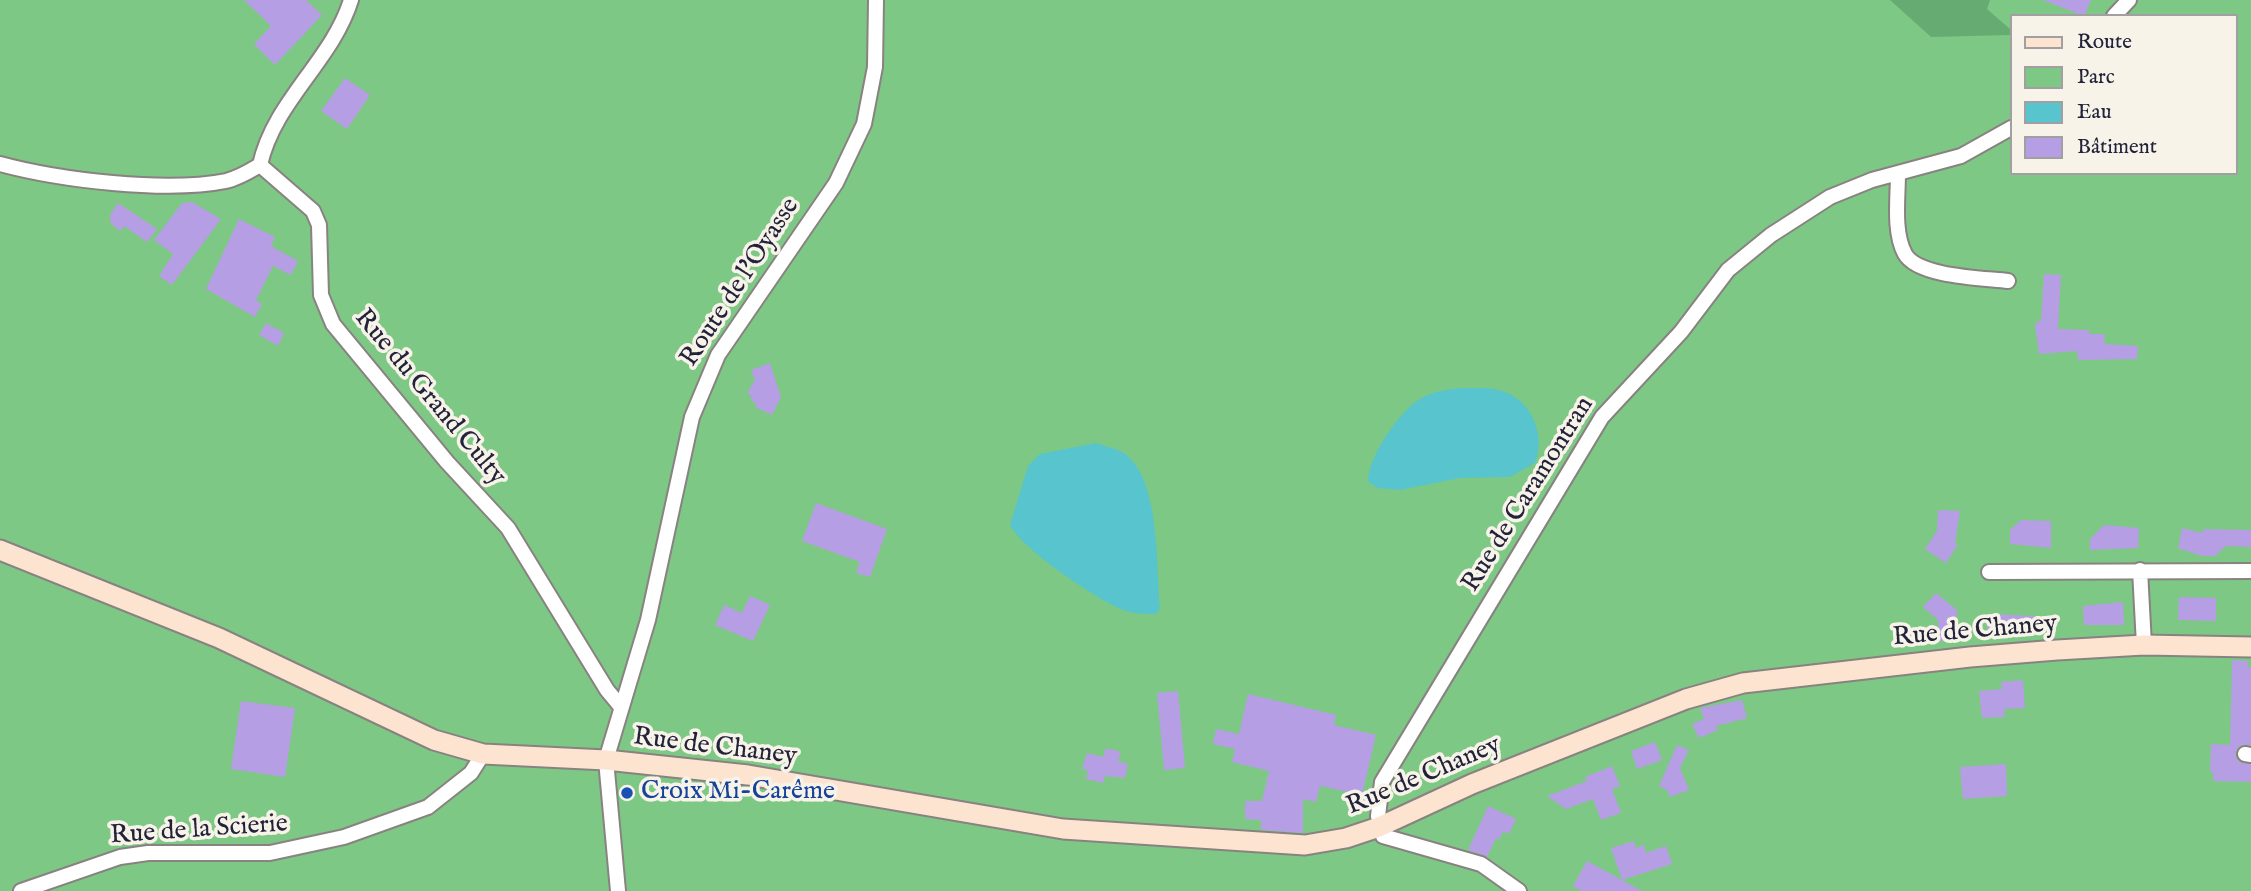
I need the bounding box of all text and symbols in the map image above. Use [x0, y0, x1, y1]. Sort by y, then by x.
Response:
legend [2010, 14, 2237, 175]
text: Route [2077, 29, 2132, 56]
text: Parc [2077, 64, 2115, 91]
text: Eau [2077, 99, 2112, 126]
text: Bâtiment [2077, 134, 2157, 161]
street label: Route de l'Oyasse [675, 193, 807, 373]
street label: Rue du Grand Culty [346, 304, 512, 492]
street label: Rue de Caramontran [1456, 392, 1602, 598]
street label: Rue de Chaney [1892, 609, 2058, 655]
street label: Rue de Chaney [631, 722, 799, 774]
street label: Rue de Chaney [1342, 731, 1506, 823]
place label: Croix Mi-Carême [641, 777, 835, 809]
marker: Croix Mi-Carême [619, 785, 635, 801]
street label: Rue de la Scierie [109, 809, 289, 853]

